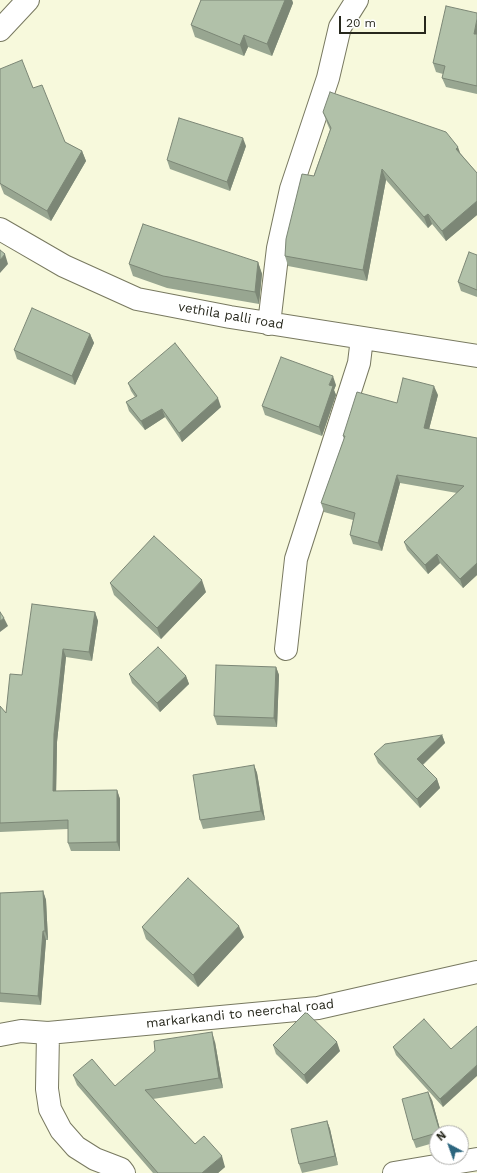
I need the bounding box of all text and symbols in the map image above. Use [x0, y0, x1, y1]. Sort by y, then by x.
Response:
scale bar [341, 8, 428, 34]
text: 20 m [346, 16, 376, 30]
street label: vethila palli road [177, 299, 285, 333]
street label: markarkandi to neerchal road [145, 996, 335, 1032]
north arrow [429, 1125, 469, 1165]
text: N [434, 1129, 449, 1144]

